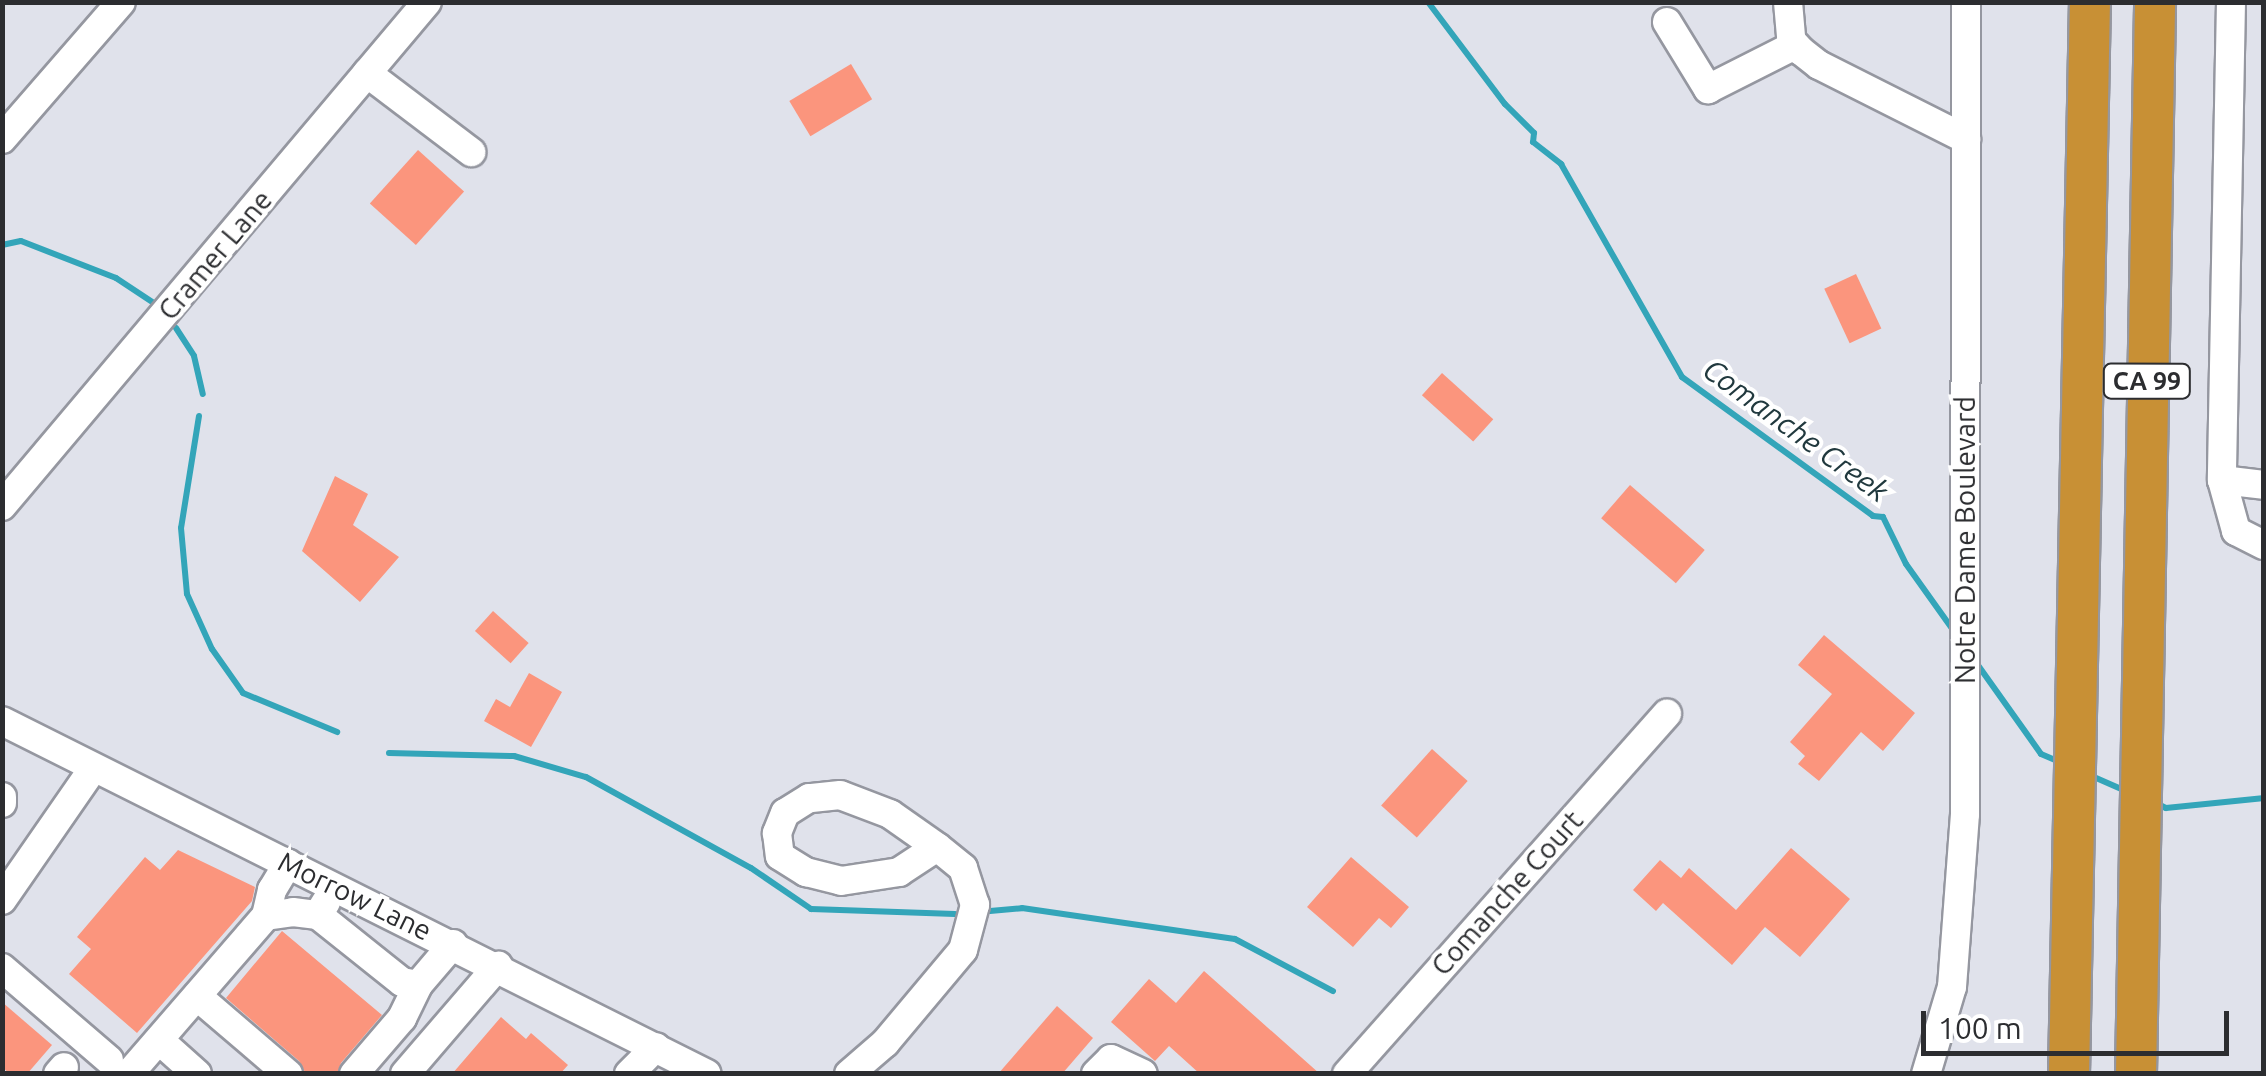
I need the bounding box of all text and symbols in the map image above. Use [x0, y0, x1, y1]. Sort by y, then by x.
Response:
street label: Cramer Lane [151, 183, 279, 327]
water label: Comanche Creek [1696, 351, 1896, 509]
road number: CA 99 [2102, 361, 2192, 401]
street label: Notre Dame Boulevard [1948, 396, 1982, 684]
street label: Comanche Court [1424, 804, 1590, 982]
street label: Morrow Lane [273, 844, 437, 948]
scale bar [1926, 991, 2234, 1053]
text: 100 m [1938, 1011, 2022, 1045]

